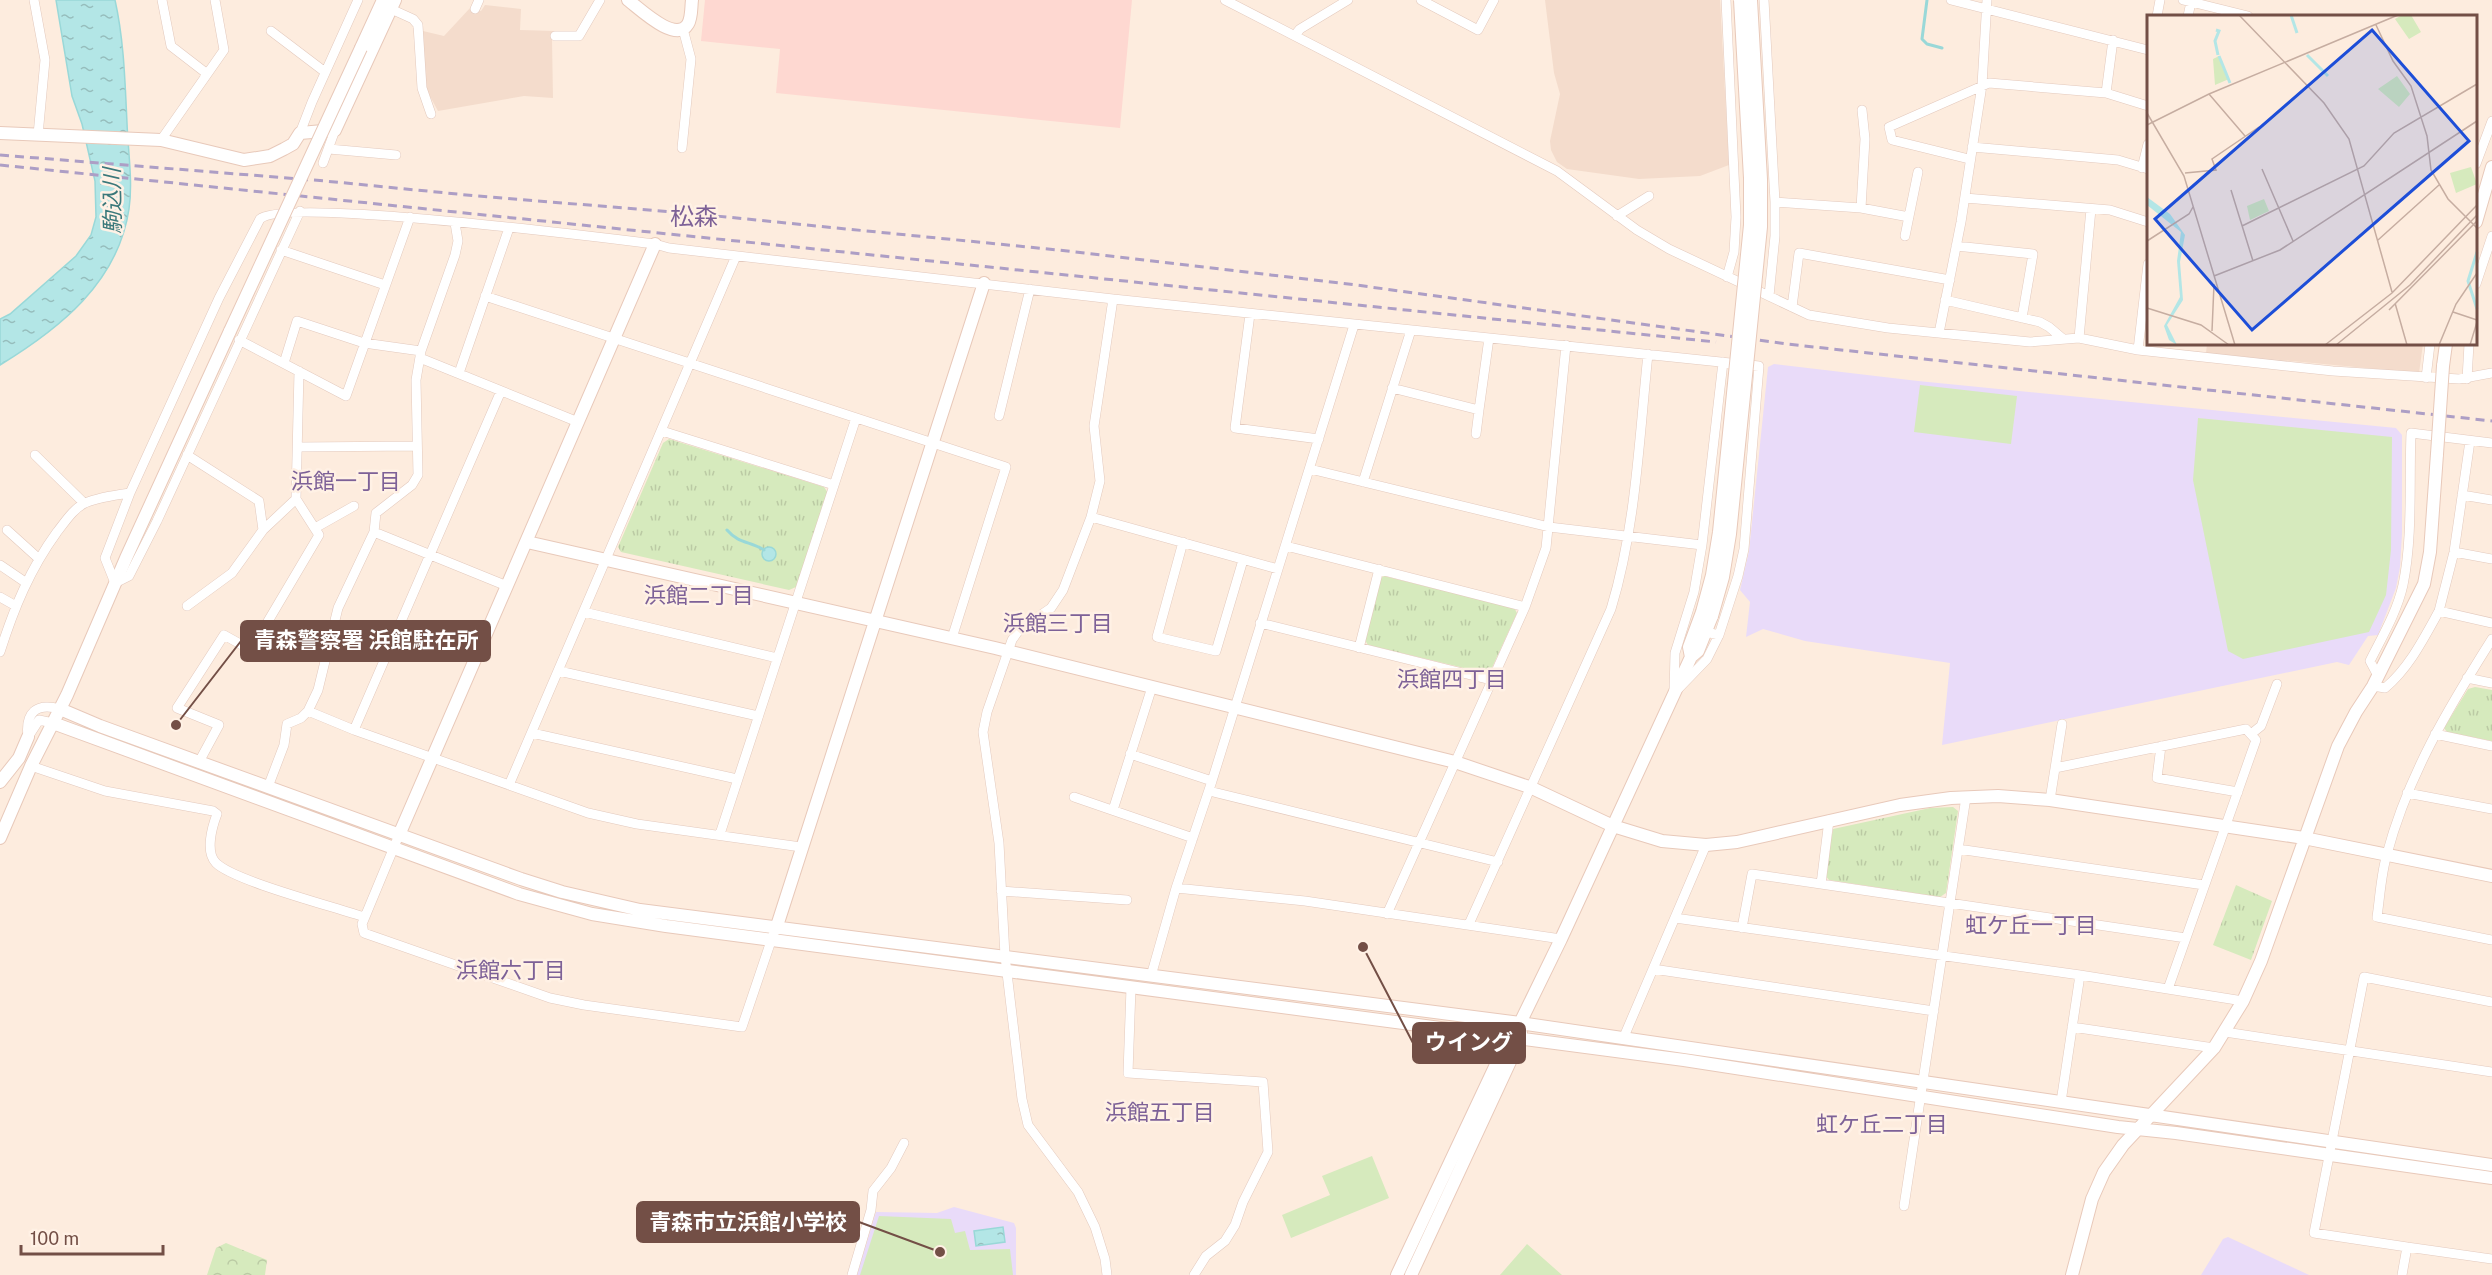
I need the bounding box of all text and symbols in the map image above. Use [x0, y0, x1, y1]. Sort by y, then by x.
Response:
inset map [2147, 15, 2477, 345]
water label: 駒込川 [98, 166, 126, 234]
district label: 松森 [670, 202, 718, 230]
district label: 浜館一丁目 [291, 468, 401, 494]
district label: 浜館二丁目 [644, 582, 754, 608]
district label: 浜館三丁目 [1003, 610, 1113, 636]
callout: 青森警察署 浜館駐在所 [241, 621, 490, 661]
text: 青森警察署 浜館駐在所 [254, 627, 478, 653]
district label: 浜館四丁目 [1397, 666, 1507, 692]
district label: 虹ケ丘一丁目 [1965, 912, 2097, 938]
district label: 浜館六丁目 [456, 957, 566, 983]
callout: ウイング [1413, 1023, 1525, 1063]
text: ウイング [1425, 1029, 1513, 1055]
district label: 浜館五丁目 [1105, 1099, 1215, 1125]
district label: 虹ケ丘二丁目 [1816, 1111, 1948, 1137]
callout: 青森市立浜館小学校 [637, 1202, 859, 1242]
text: 青森市立浜館小学校 [649, 1209, 847, 1235]
scale bar [21, 1218, 164, 1256]
text: 100 m [30, 1228, 79, 1249]

